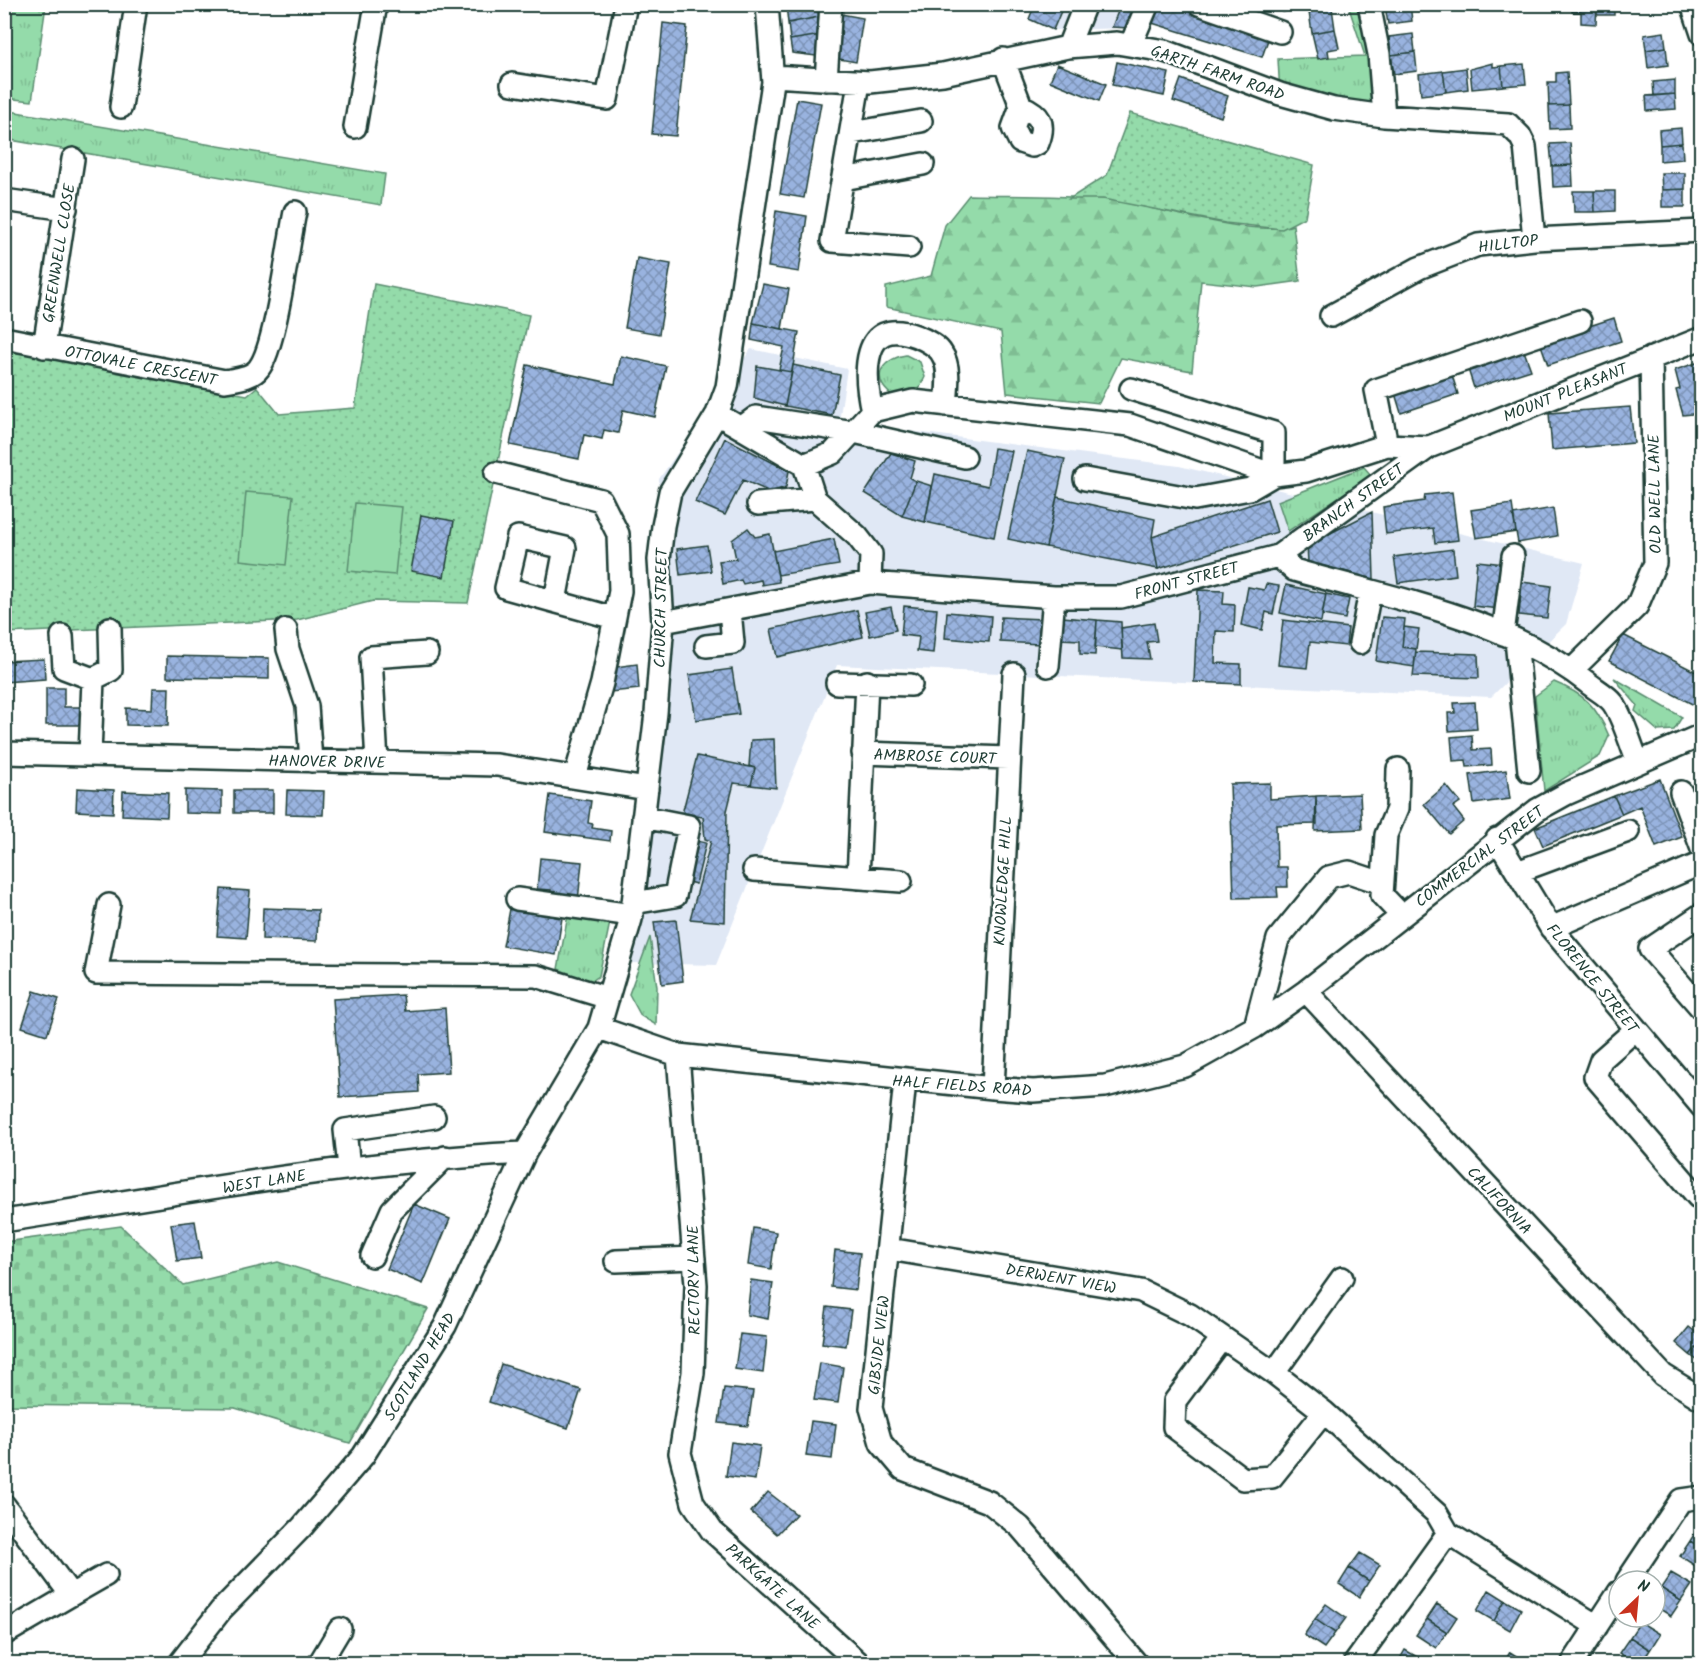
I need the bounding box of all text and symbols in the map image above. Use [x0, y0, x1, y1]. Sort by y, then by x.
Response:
street label: GARTH FARM ROAD [1147, 39, 1288, 108]
street label: GREENWELL CLOSE [36, 181, 83, 325]
street label: HILLTOP [1477, 228, 1540, 261]
street label: OTTOVALE CRESCENT [62, 339, 220, 394]
street label: MOUNT PLEASANT [1500, 357, 1633, 430]
street label: OLD WELL LANE [1642, 433, 1669, 554]
street label: BRANCH STREET [1298, 457, 1411, 549]
street label: CHURCH STREET [648, 547, 675, 668]
street label: FRONT STREET [1131, 555, 1243, 607]
street label: AMBROSE COURT [873, 743, 998, 772]
street label: HANOVER DRIVE [268, 749, 386, 776]
street label: COMMERCIAL STREET [1410, 799, 1551, 914]
street label: KNOWLEDGE HILL [988, 816, 1019, 947]
street label: FLORENCE STREET [1539, 918, 1645, 1041]
street label: HALF FIELDS ROAD [891, 1069, 1033, 1104]
street label: CALIFORNIA [1460, 1161, 1538, 1241]
street label: WEST LANE [221, 1163, 308, 1201]
street label: RECTORY LANE [681, 1224, 708, 1335]
street label: DERWENT VIEW [1003, 1257, 1118, 1302]
street label: GIBSIDE VIEW [862, 1294, 897, 1396]
street label: SCOTLAND HEAD [378, 1308, 463, 1426]
street label: PARKGATE LANE [719, 1538, 825, 1637]
north arrow [1607, 1569, 1667, 1629]
text: N [1633, 1573, 1653, 1600]

